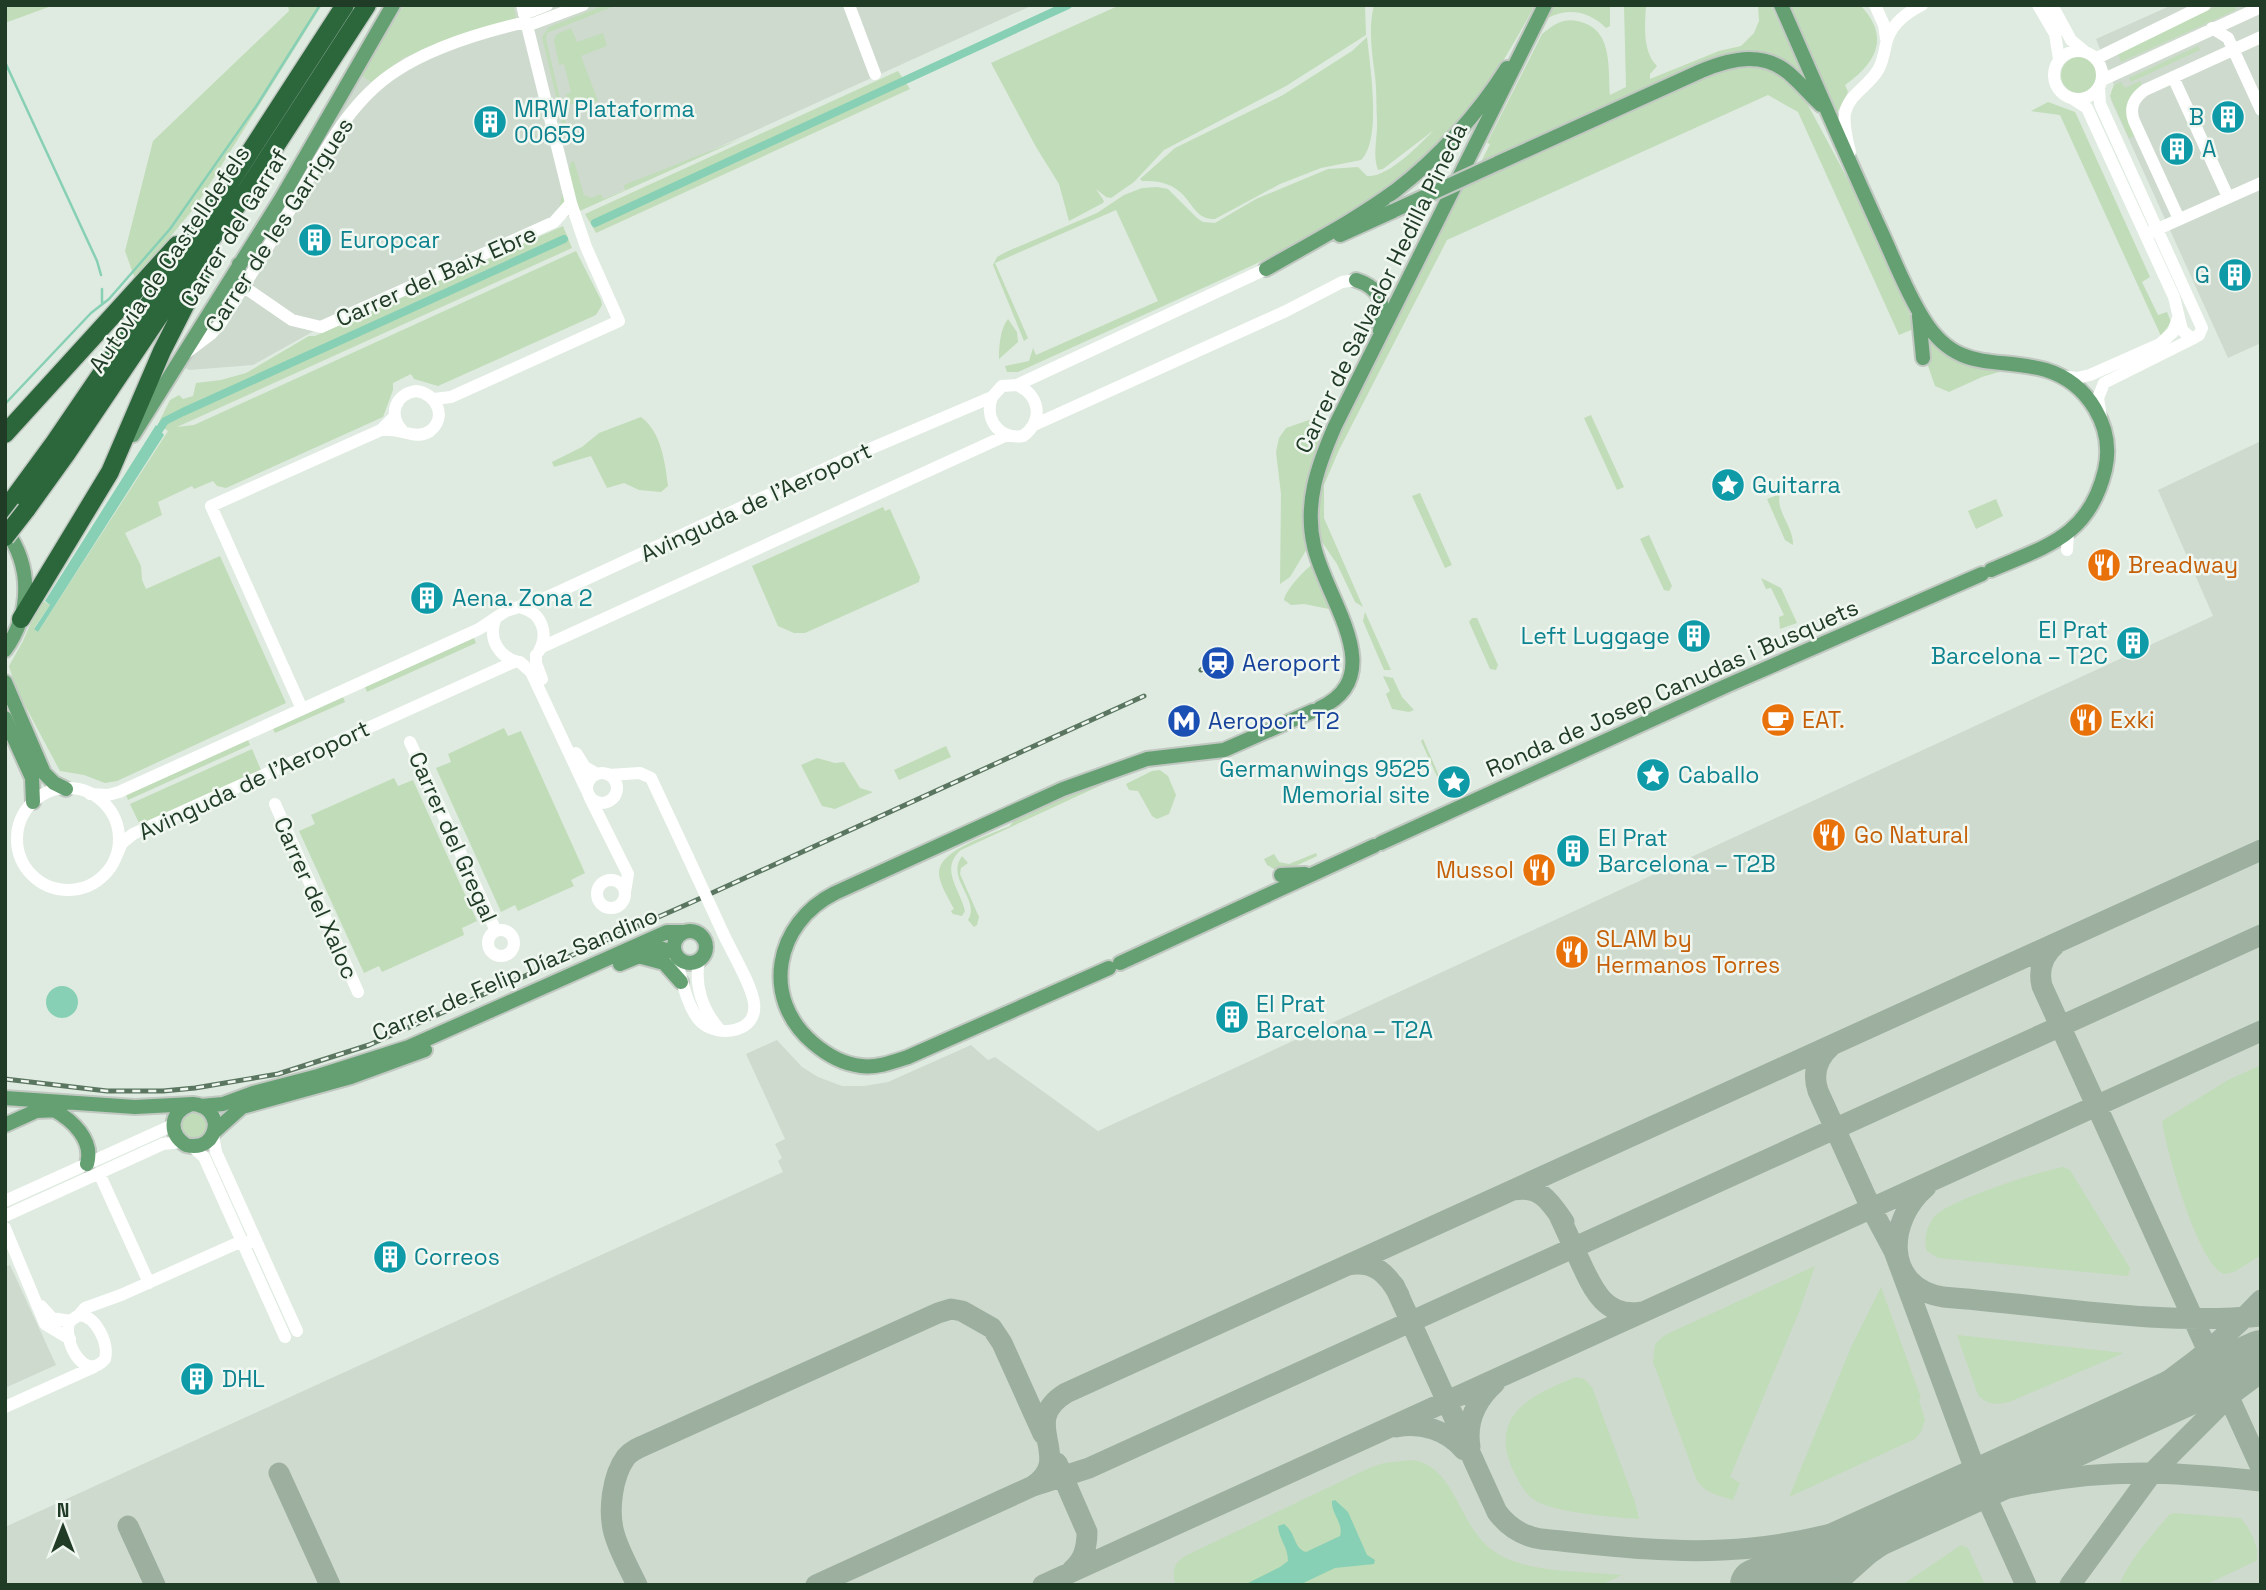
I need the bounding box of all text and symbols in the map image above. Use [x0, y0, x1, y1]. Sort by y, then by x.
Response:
place label: MRW Plataforma 00659 [514, 94, 695, 150]
building icon: B [2209, 98, 2247, 136]
place label: B [2189, 102, 2204, 132]
building icon: MRW Plataforma 00659 [471, 103, 509, 141]
street label: Carrer de les Garrigues [198, 112, 360, 338]
street label: Carrer de Salvador Hedilla Pineda [1288, 118, 1474, 458]
building icon: A [2158, 130, 2196, 168]
place label: A [2202, 134, 2217, 164]
street label: Autovia de Castelldefels [82, 140, 256, 378]
street label: Carrer del Garraf [173, 143, 295, 313]
street label: Carrer del Baix Ebre [331, 218, 541, 334]
building icon: Europcar [296, 221, 334, 259]
place label: Europcar [340, 225, 440, 255]
building icon: G [2216, 256, 2254, 294]
place label: G [2195, 260, 2210, 290]
street label: Avinguda de l'Aeroport [636, 435, 876, 569]
place icon: Guitarra [1709, 466, 1747, 504]
place label: Guitarra [1752, 470, 1841, 500]
restaurant icon: Breadway [2085, 546, 2123, 584]
place label: Breadway [2128, 550, 2238, 580]
building icon: Aena. Zona 2 [408, 579, 446, 617]
place label: Aena. Zona 2 [452, 583, 593, 613]
street label: Ronda de Josep Canudas i Busquets [1481, 592, 1863, 784]
place label: El Prat Barcelona – T2C [1931, 615, 2108, 671]
building icon: Left Luggage [1675, 617, 1713, 655]
place label: Left Luggage [1521, 621, 1670, 651]
building icon: El Prat Barcelona – T2C [2114, 624, 2152, 662]
station icon: Aeroport [1199, 644, 1237, 682]
place label: Aeroport [1242, 648, 1341, 678]
cafe icon: EAT. [1759, 701, 1797, 739]
restaurant icon: Exki [2067, 701, 2105, 739]
metro station icon: Aeroport T2 [1165, 702, 1203, 740]
place label: EAT. [1802, 705, 1845, 735]
place label: Exki [2110, 705, 2155, 735]
place label: Aeroport T2 [1208, 706, 1340, 736]
street label: Avinguda de l'Aeroport [134, 713, 374, 847]
street label: Carrer del Gregal [402, 747, 504, 927]
place label: Germanwings 9525 Memorial site [1219, 754, 1430, 810]
place icon: Caballo [1634, 756, 1672, 794]
place label: Caballo [1678, 760, 1760, 790]
place icon: Germanwings 9525 Memorial site [1435, 763, 1473, 801]
street label: Carrer del Xaloc [267, 812, 365, 984]
restaurant icon: Go Natural [1810, 816, 1848, 854]
place label: Go Natural [1854, 820, 1969, 850]
place label: El Prat Barcelona – T2B [1598, 823, 1776, 879]
building icon: El Prat Barcelona – T2B [1554, 832, 1592, 870]
restaurant icon: Mussol [1520, 851, 1558, 889]
place label: Mussol [1436, 855, 1514, 885]
street label: Carrer de Felip Díaz Sandino [368, 900, 662, 1048]
place label: SLAM by Hermanos Torres [1596, 924, 1780, 980]
restaurant icon: SLAM by Hermanos Torres [1553, 933, 1591, 971]
place label: El Prat Barcelona – T2A [1256, 989, 1433, 1045]
building icon: El Prat Barcelona – T2A [1213, 998, 1251, 1036]
building icon: Correos [371, 1238, 409, 1276]
place label: Correos [414, 1242, 500, 1272]
building icon: DHL [178, 1360, 216, 1398]
place label: DHL [222, 1364, 265, 1394]
north arrow [28, 1492, 98, 1562]
text: N [57, 1498, 69, 1523]

